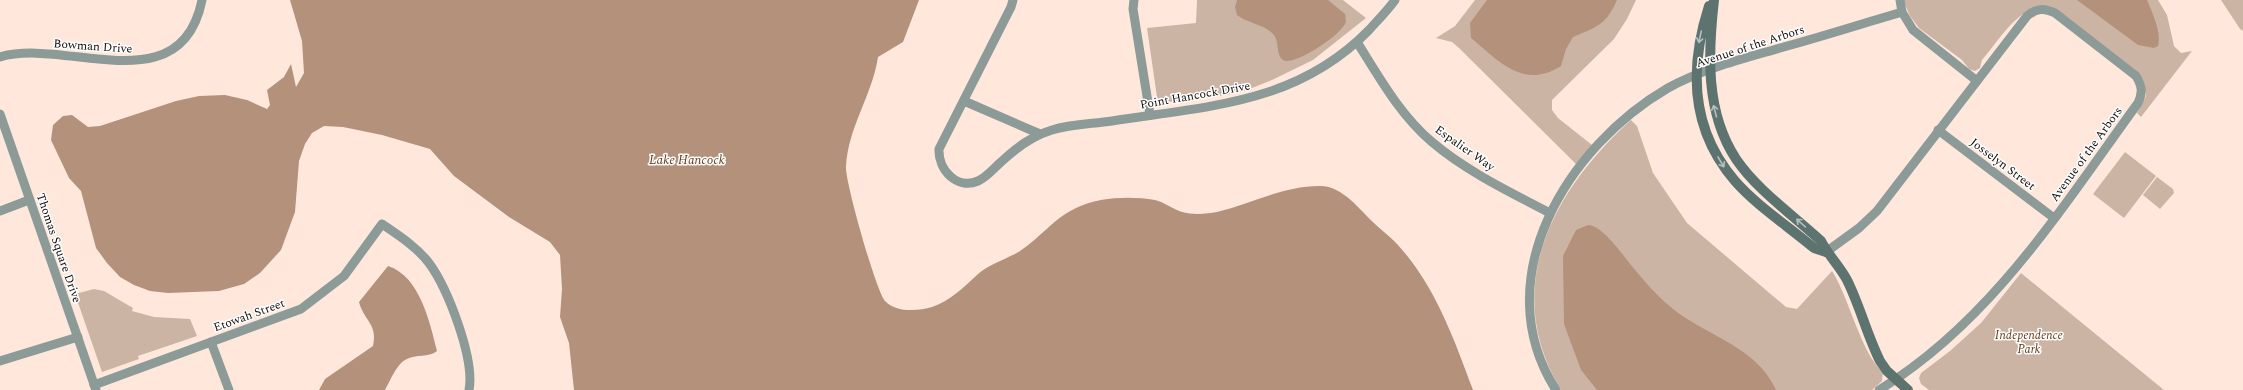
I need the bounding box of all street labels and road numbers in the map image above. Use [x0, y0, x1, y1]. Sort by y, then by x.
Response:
street label: Avenue of the Arbors [1693, 20, 1807, 73]
street label: Bowman Drive [53, 34, 133, 59]
street label: Point Hancock Drive [1138, 76, 1252, 115]
street label: Avenue of the Arbors [2045, 103, 2127, 206]
street label: Espalier Way [1431, 121, 1500, 177]
street label: Josselyn Street [1966, 133, 2039, 195]
street label: Thomas Square Drive [31, 191, 86, 306]
street label: Etowah Street [211, 294, 288, 337]

